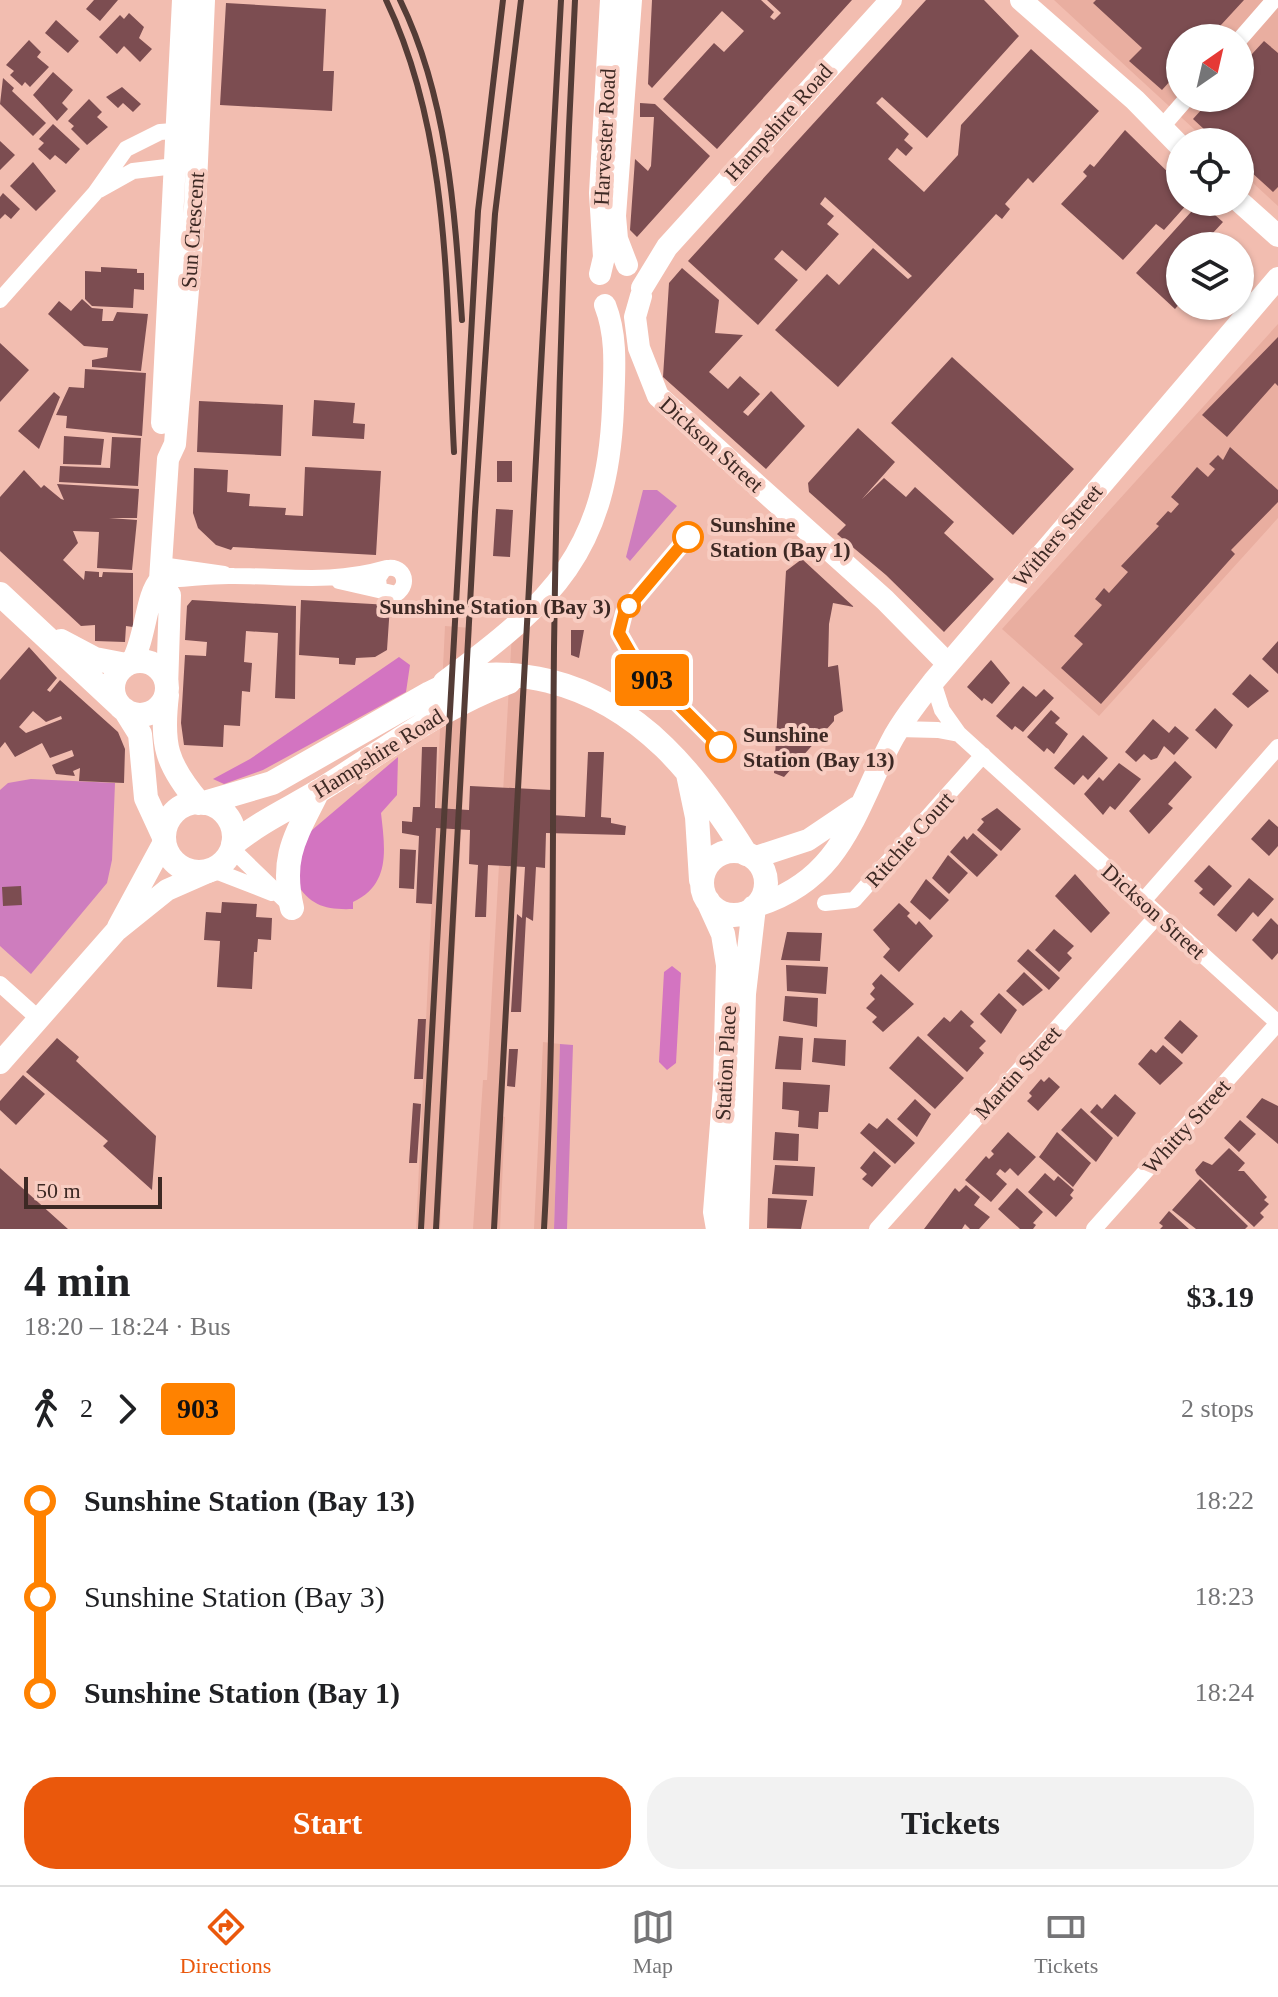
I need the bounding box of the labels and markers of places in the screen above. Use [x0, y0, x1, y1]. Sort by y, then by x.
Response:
place label: Sunshine Station (Bay 1) [710, 512, 851, 562]
marker: Sunshine Station (Bay 1) [673, 522, 703, 552]
place label: Sunshine Station (Bay 3) [379, 594, 611, 619]
marker: Sunshine Station (Bay 3) [618, 595, 640, 617]
place label: Sunshine Station (Bay 13) [743, 722, 895, 772]
marker: Sunshine Station (Bay 13) [706, 732, 736, 762]

